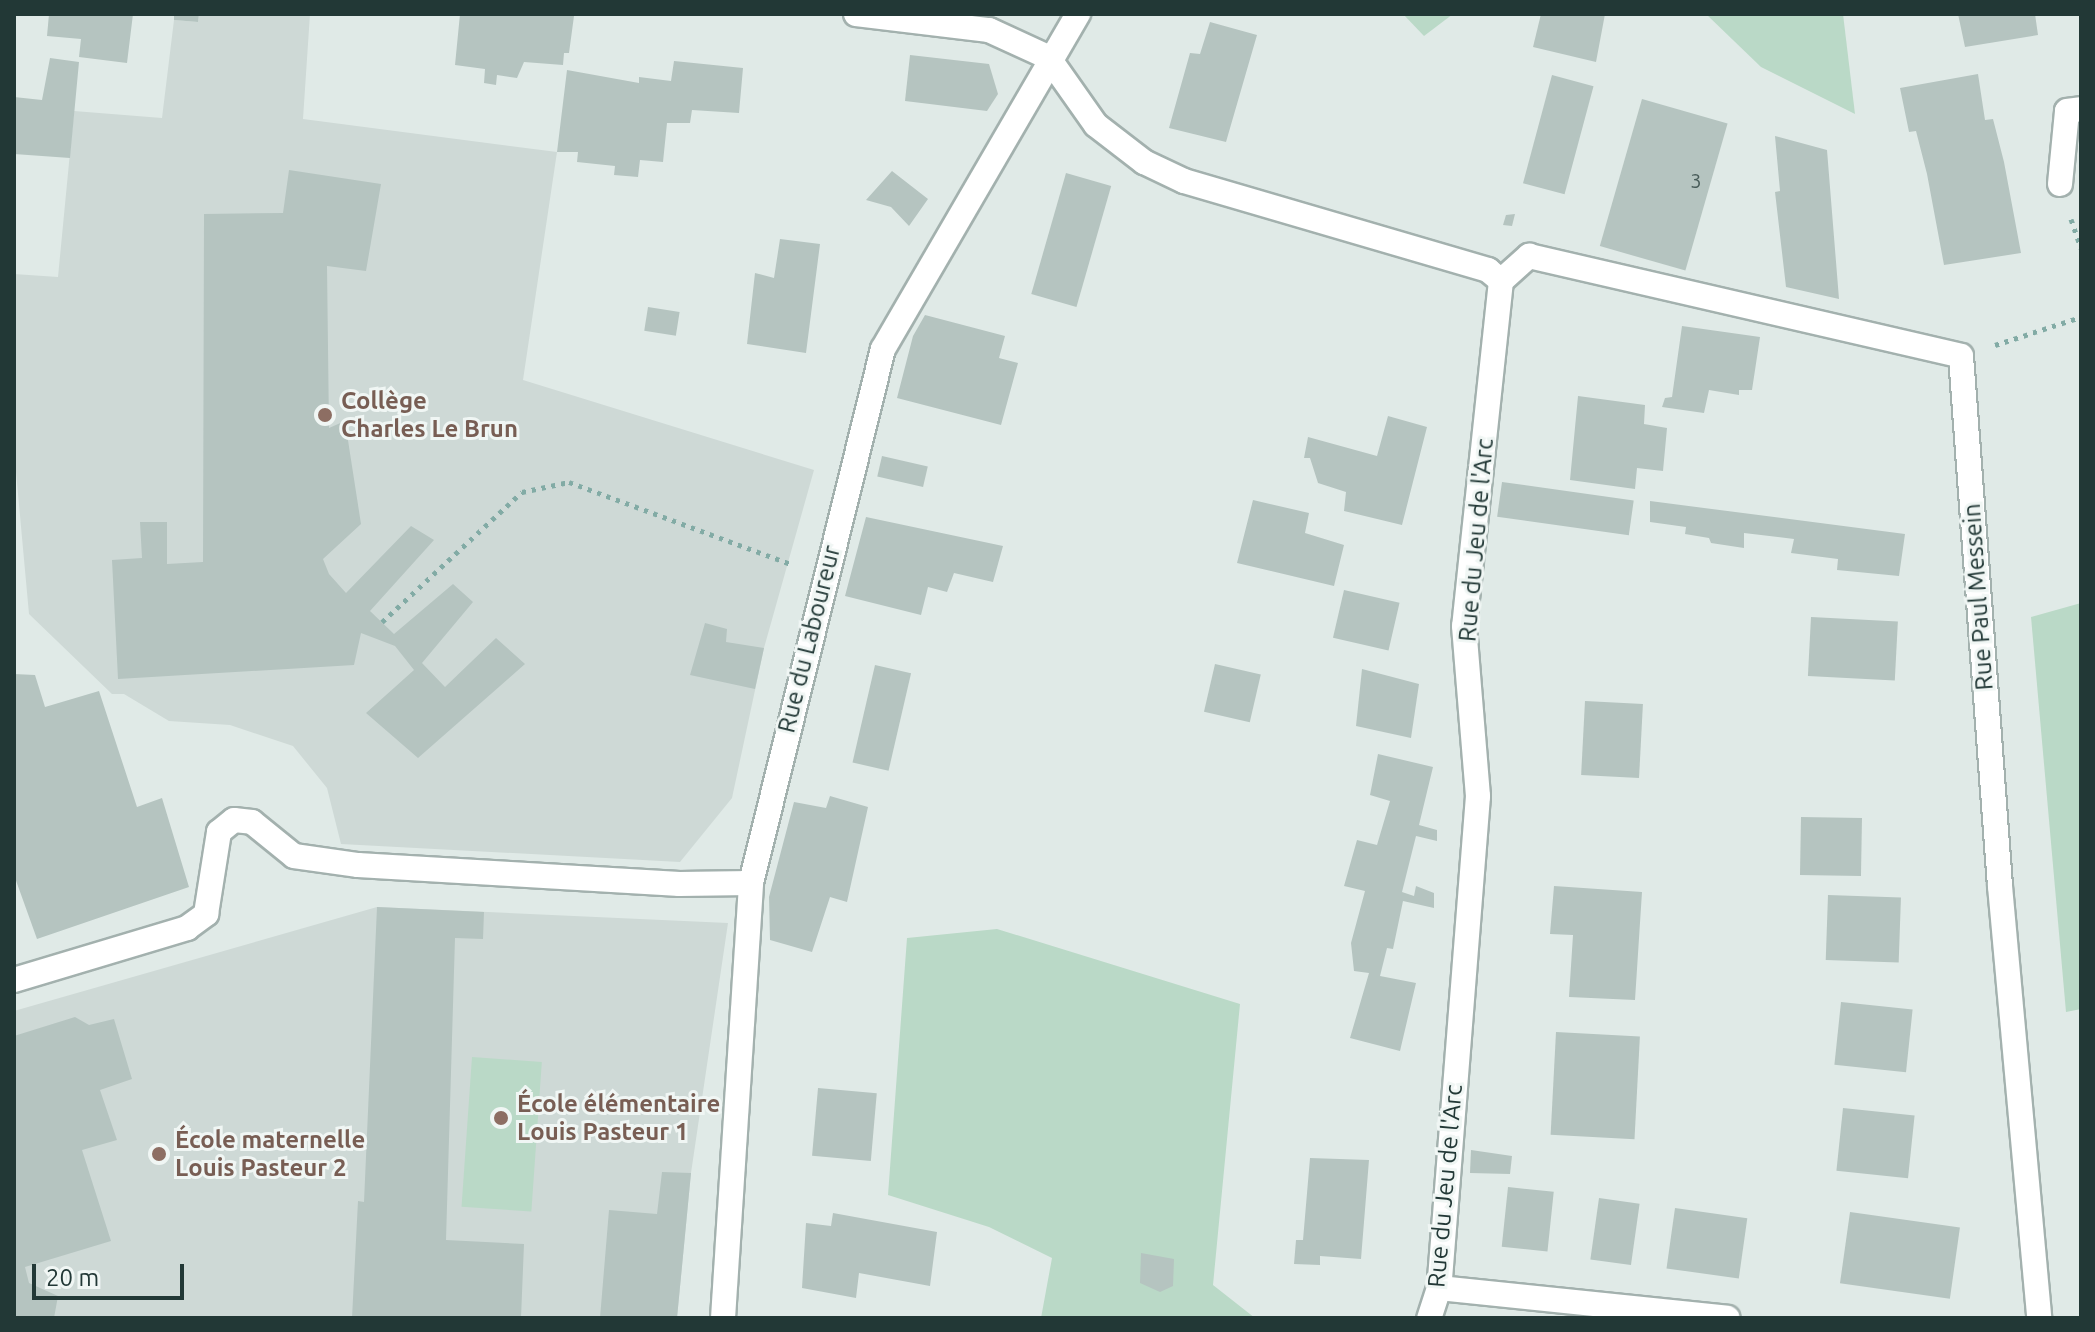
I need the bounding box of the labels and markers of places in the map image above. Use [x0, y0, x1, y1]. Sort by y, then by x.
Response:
place label: Collège Charles Le Brun [341, 387, 518, 443]
marker: Collège Charles Le Brun [316, 406, 334, 424]
place label: École élémentaire Louis Pasteur 1 [517, 1090, 720, 1146]
marker: École élémentaire Louis Pasteur 1 [492, 1109, 510, 1127]
place label: École maternelle Louis Pasteur 2 [175, 1126, 365, 1182]
marker: École maternelle Louis Pasteur 2 [150, 1145, 168, 1163]

